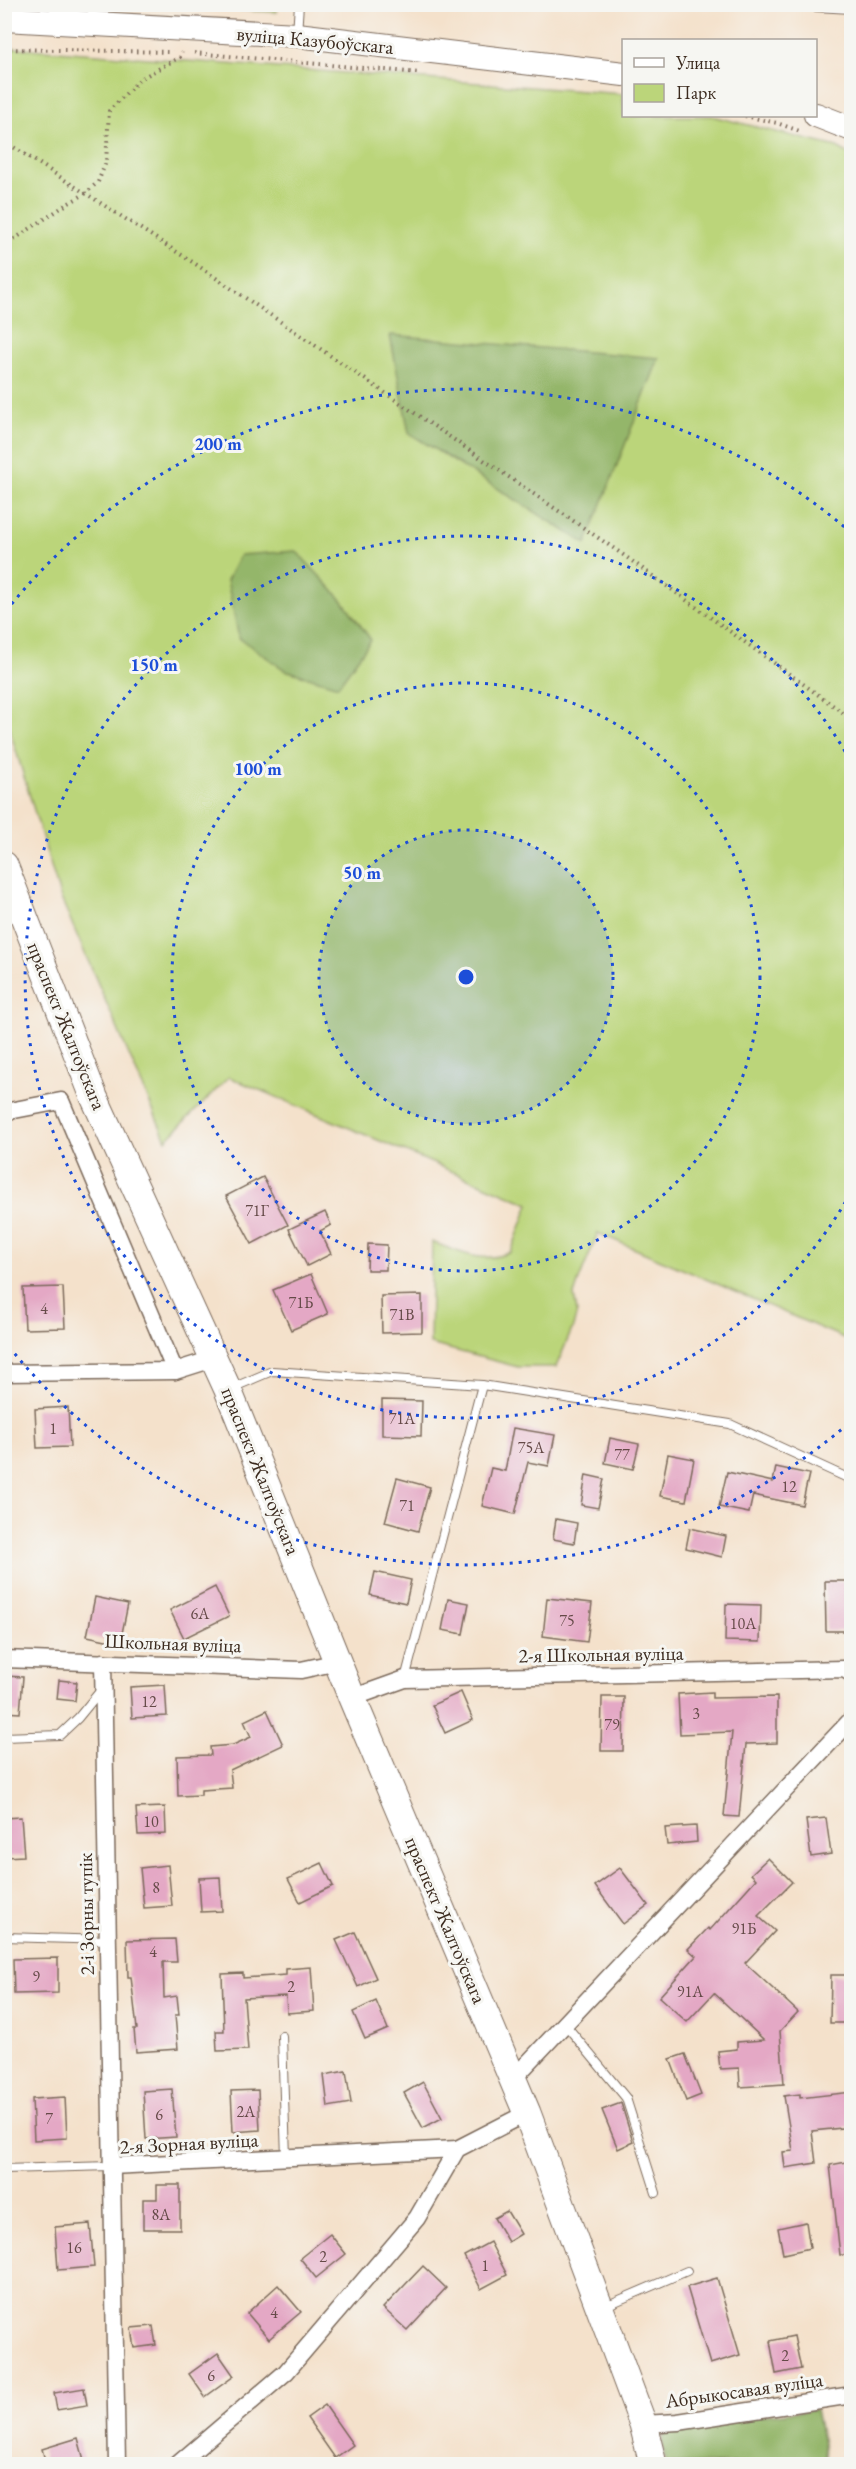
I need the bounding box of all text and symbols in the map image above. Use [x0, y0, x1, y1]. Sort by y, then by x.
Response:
street label: вуліца Казубоўскага [235, 20, 395, 60]
legend [622, 39, 817, 117]
text: Улица [675, 51, 721, 74]
text: Парк [676, 81, 716, 104]
text: 200 m [194, 432, 242, 455]
text: 150 m [130, 653, 178, 676]
text: 100 m [234, 757, 282, 780]
text: 50 m [343, 861, 381, 884]
street label: праспект Жалтоўскага [21, 938, 113, 1114]
centre of rings [456, 967, 476, 987]
house number: 71Г [245, 1200, 270, 1221]
house number: 71Б [289, 1292, 313, 1313]
house number: 4 [40, 1298, 48, 1319]
house number: 71В [390, 1304, 414, 1325]
street label: праспект Жалтоўскага [215, 1383, 307, 1559]
house number: 71А [389, 1408, 416, 1429]
house number: 1 [49, 1418, 57, 1439]
house number: 75А [518, 1437, 545, 1458]
house number: 77 [614, 1444, 630, 1465]
house number: 12 [781, 1476, 797, 1497]
house number: 71 [399, 1495, 415, 1516]
house number: 6А [191, 1603, 210, 1624]
house number: 75 [559, 1610, 575, 1631]
house number: 10А [730, 1613, 757, 1634]
street label: Школьная вуліца [104, 1628, 242, 1658]
street label: 2-я Школьная вуліца [518, 1640, 684, 1668]
house number: 12 [141, 1691, 157, 1712]
house number: 3 [692, 1703, 700, 1724]
house number: 79 [604, 1714, 620, 1735]
house number: 10 [143, 1811, 159, 1832]
street label: праспект Жалтоўскага [399, 1833, 493, 2007]
street label: 2-і Зорны тупік [72, 1852, 100, 1976]
house number: 8 [152, 1877, 160, 1898]
house number: 91Б [732, 1918, 756, 1939]
house number: 4 [149, 1941, 157, 1962]
house number: 9 [32, 1966, 40, 1987]
house number: 2 [287, 1976, 295, 1997]
house number: 91А [677, 1981, 704, 2002]
house number: 2А [237, 2101, 256, 2122]
house number: 6 [155, 2104, 163, 2125]
house number: 7 [45, 2108, 53, 2129]
street label: 2-я Зорная вуліца [119, 2126, 259, 2160]
house number: 8А [152, 2204, 171, 2225]
house number: 16 [66, 2237, 82, 2258]
house number: 2 [319, 2246, 327, 2267]
house number: 1 [481, 2255, 489, 2276]
house number: 4 [270, 2302, 278, 2323]
house number: 2 [781, 2345, 789, 2366]
house number: 6 [207, 2365, 215, 2386]
street label: Абрыкосавая вуліца [663, 2366, 825, 2414]

